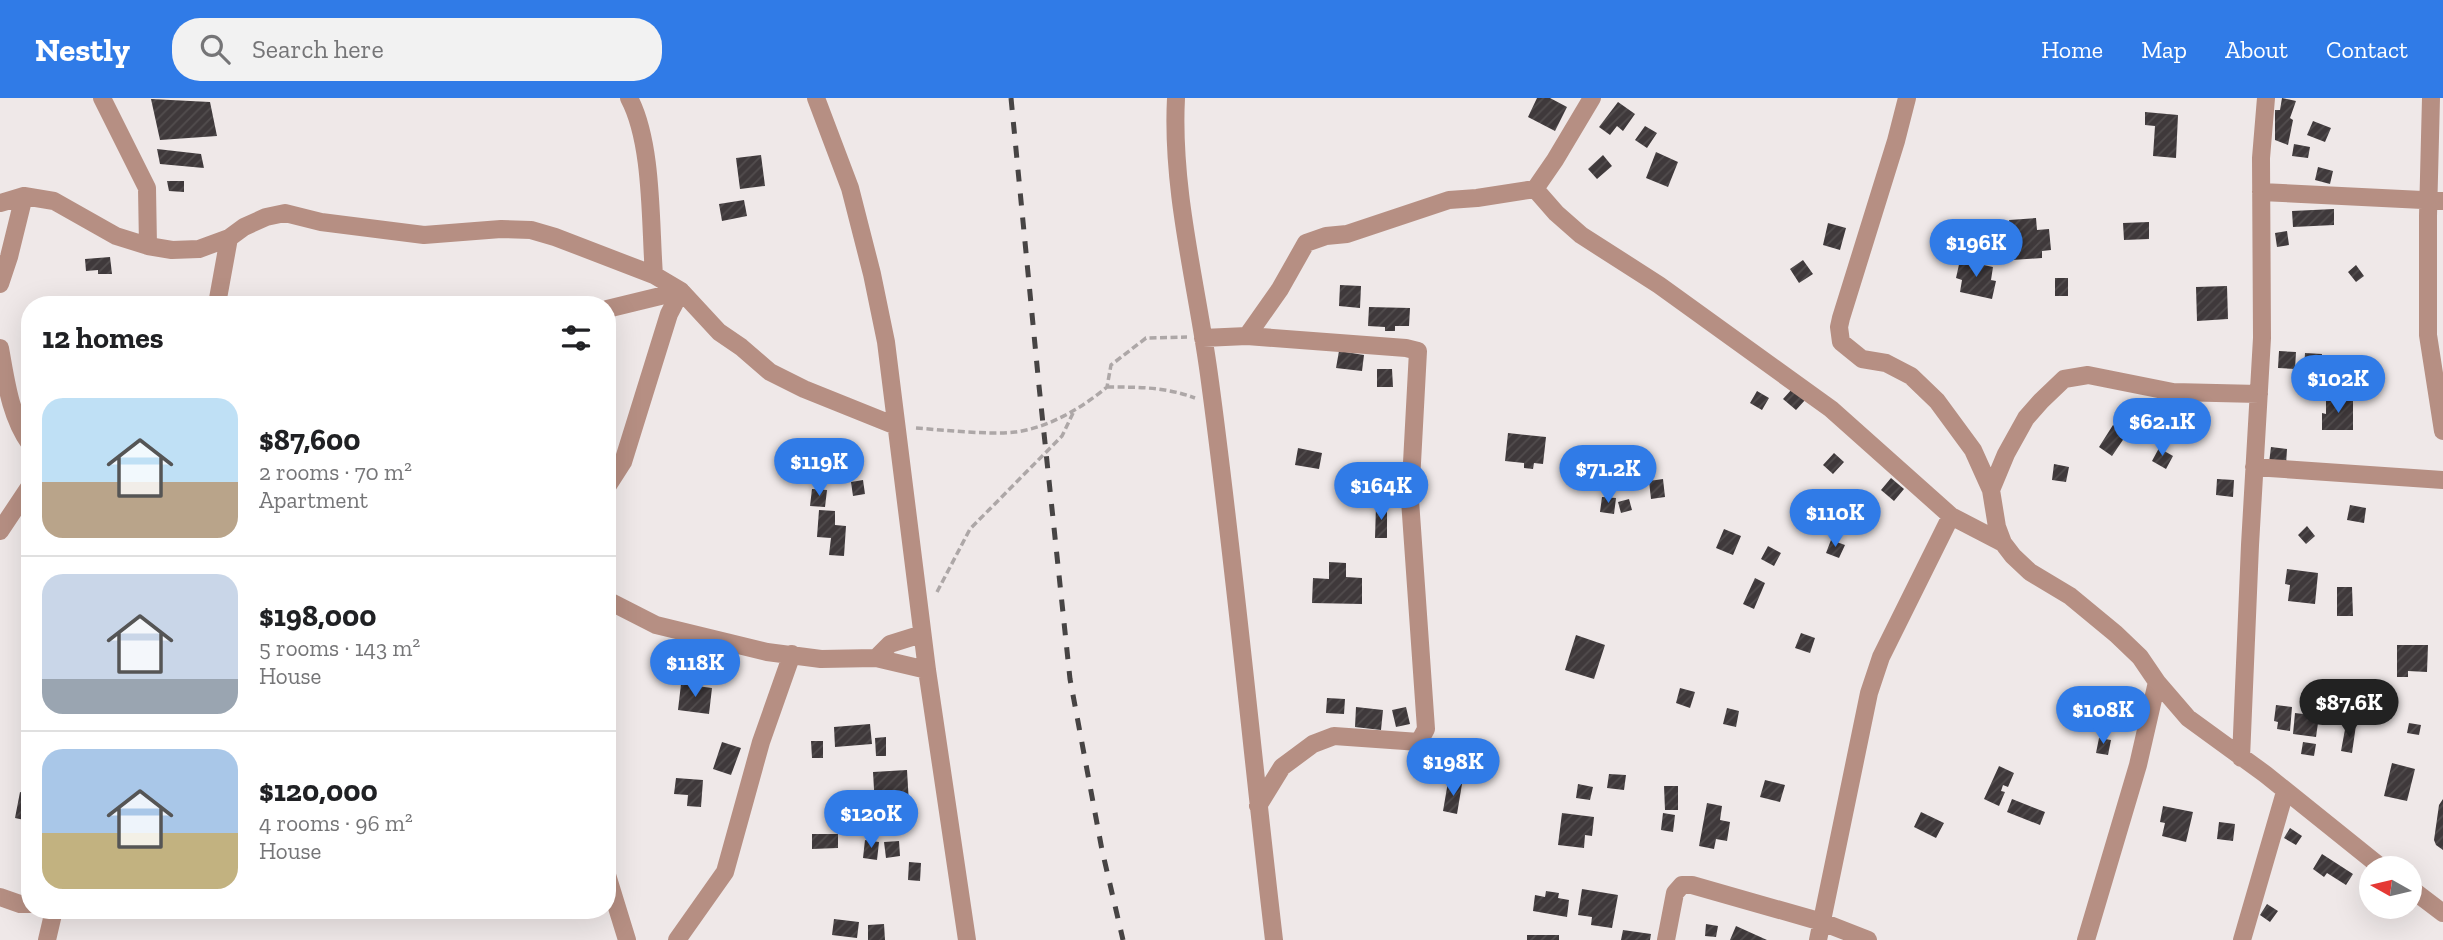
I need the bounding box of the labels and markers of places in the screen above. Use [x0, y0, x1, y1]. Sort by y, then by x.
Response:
pin: $196K [1927, 220, 2025, 279]
pin: $102K [2289, 356, 2387, 415]
pin: $62.1K [2105, 398, 2219, 458]
pin: $119K [770, 438, 868, 498]
pin: $71.2K [1551, 446, 1665, 505]
pin: $164K [1332, 462, 1430, 522]
pin: $110K [1786, 490, 1884, 549]
pin: $118K [646, 640, 744, 699]
pin: $87.6K [2292, 680, 2406, 739]
pin: $108K [2054, 686, 2152, 746]
pin: $198K [1404, 738, 1502, 798]
pin: $120K [822, 790, 920, 850]

